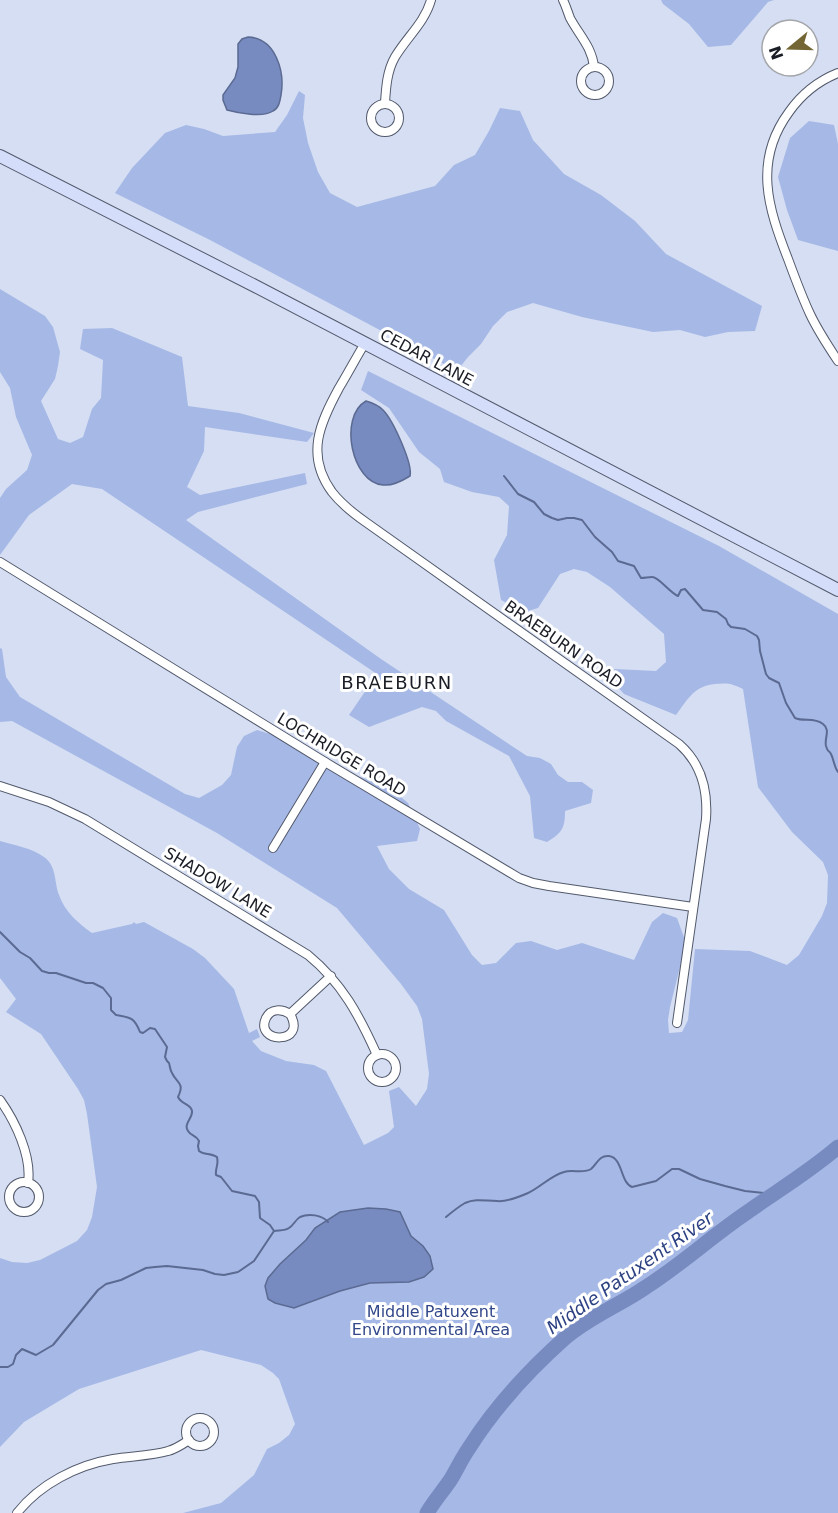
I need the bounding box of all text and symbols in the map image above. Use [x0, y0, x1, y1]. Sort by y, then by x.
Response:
north arrow [760, 18, 820, 78]
text: N [765, 43, 787, 62]
street label: CEDAR LANE [377, 325, 477, 390]
street label: BRAEBURN ROAD [501, 596, 627, 692]
district label: BRAEBURN [341, 672, 453, 693]
street label: LOCHRIDGE ROAD [274, 709, 409, 800]
street label: SHADOW LANE [161, 843, 275, 922]
water label: Middle Patuxent River [543, 1206, 718, 1338]
park label: Middle Patuxent Environmental Area [352, 1302, 510, 1339]

